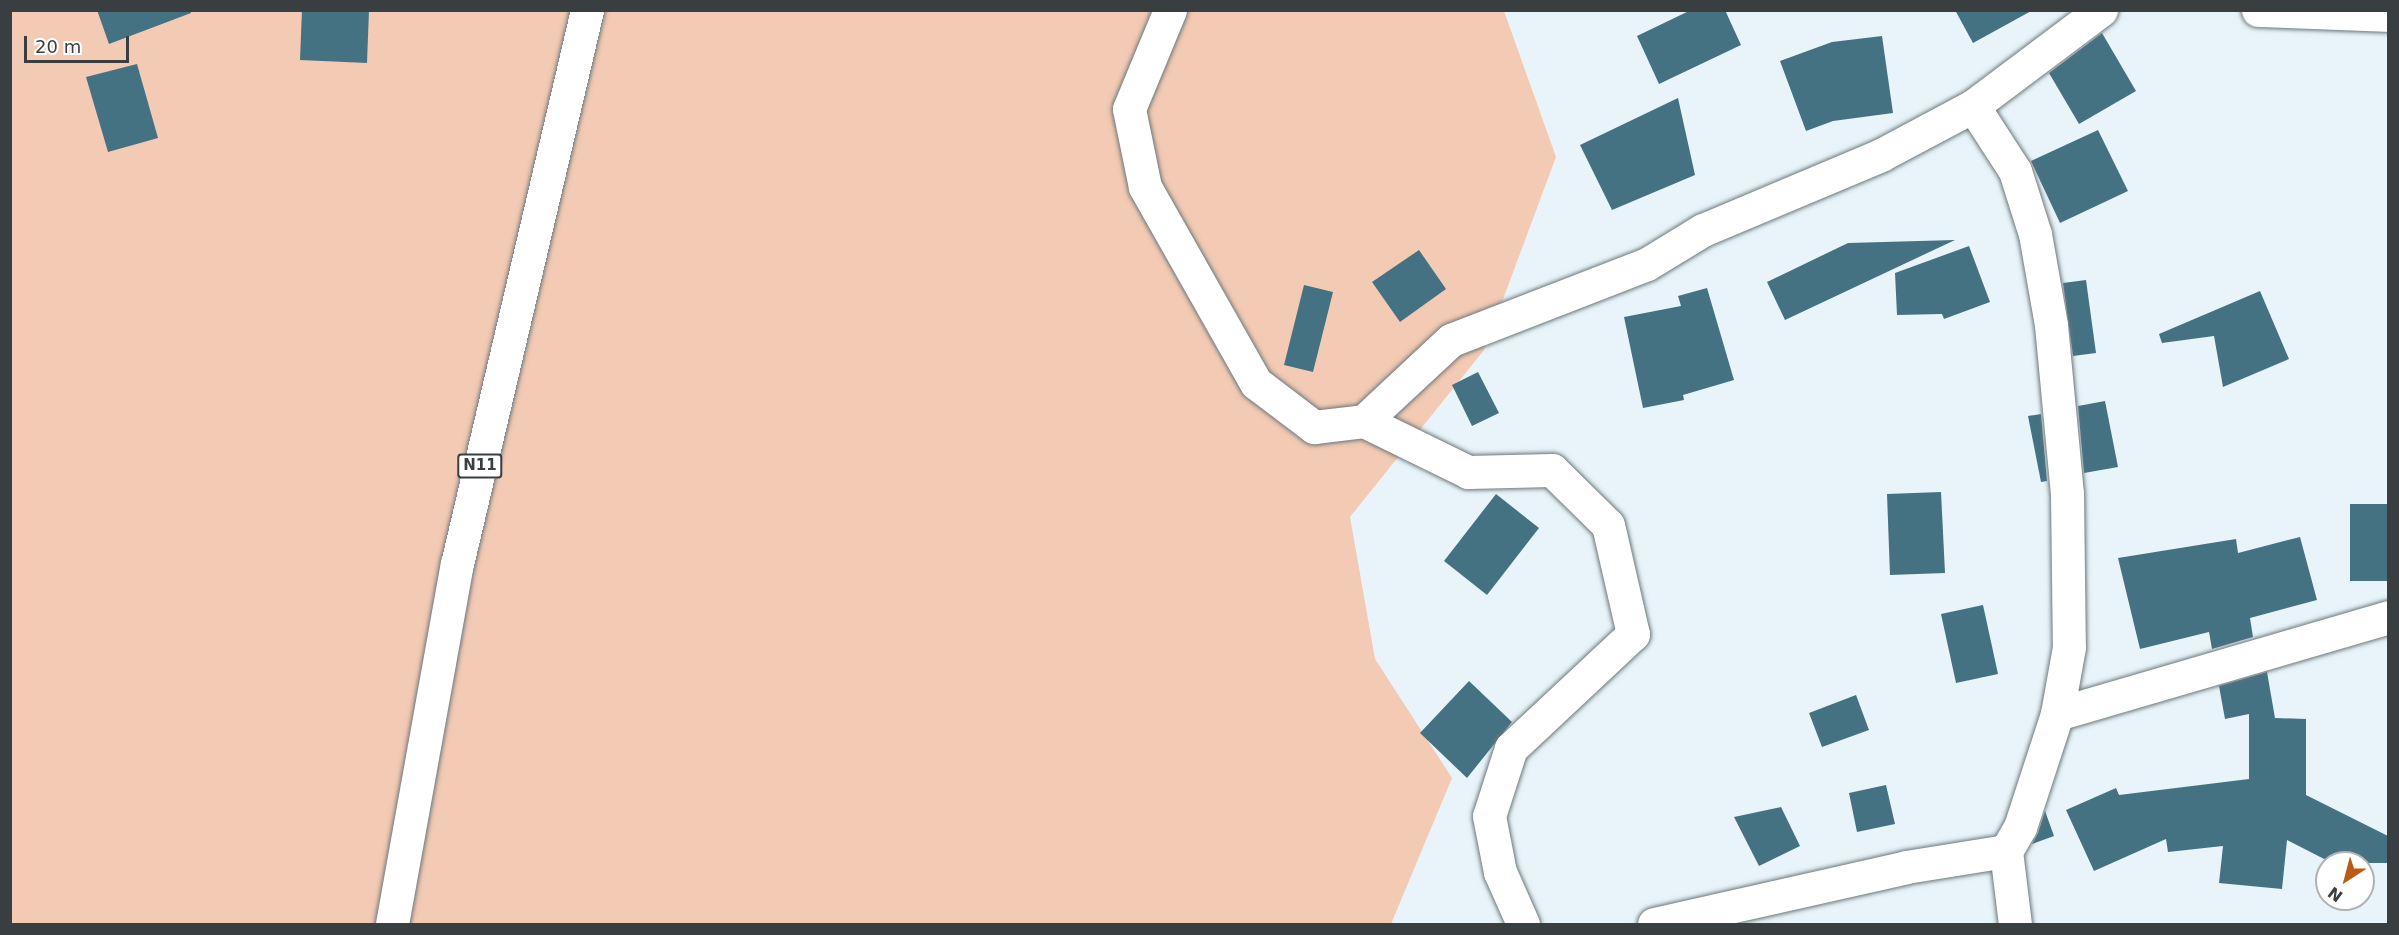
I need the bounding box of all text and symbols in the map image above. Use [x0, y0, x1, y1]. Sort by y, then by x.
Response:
scale bar [27, 24, 132, 62]
text: 20 m [35, 36, 81, 57]
road number: N11 [456, 454, 504, 478]
north arrow [2315, 851, 2375, 911]
text: N [2324, 883, 2346, 906]

